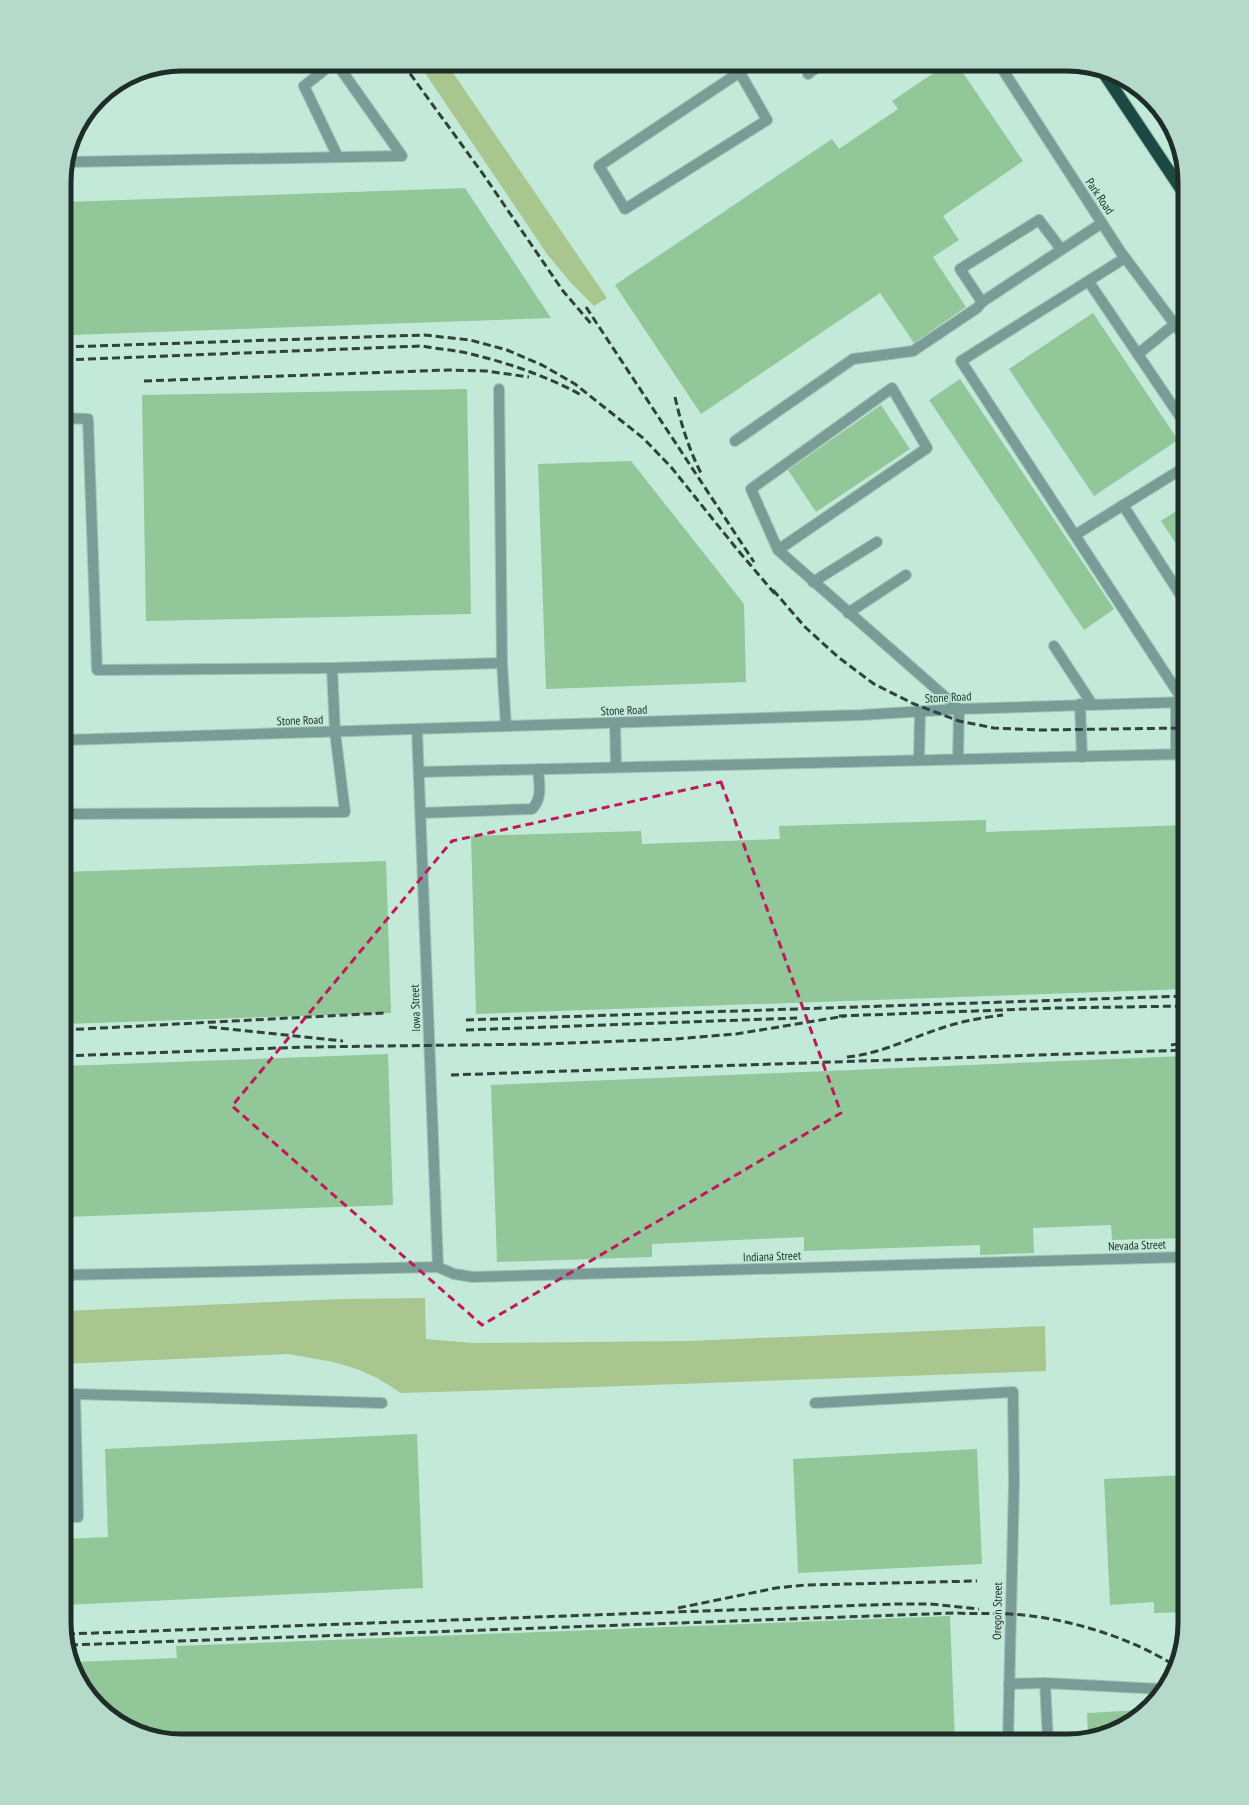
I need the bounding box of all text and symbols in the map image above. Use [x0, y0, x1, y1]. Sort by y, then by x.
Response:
street label: Park Road [1082, 175, 1118, 217]
street label: Stone Road [924, 688, 972, 706]
street label: Stone Road [600, 702, 648, 718]
street label: Stone Road [276, 712, 324, 728]
street label: Iowa Street [407, 983, 423, 1032]
street label: Nevada Street [1108, 1236, 1167, 1254]
street label: Indiana Street [743, 1247, 802, 1265]
street label: Oregon Street [989, 1581, 1005, 1640]

